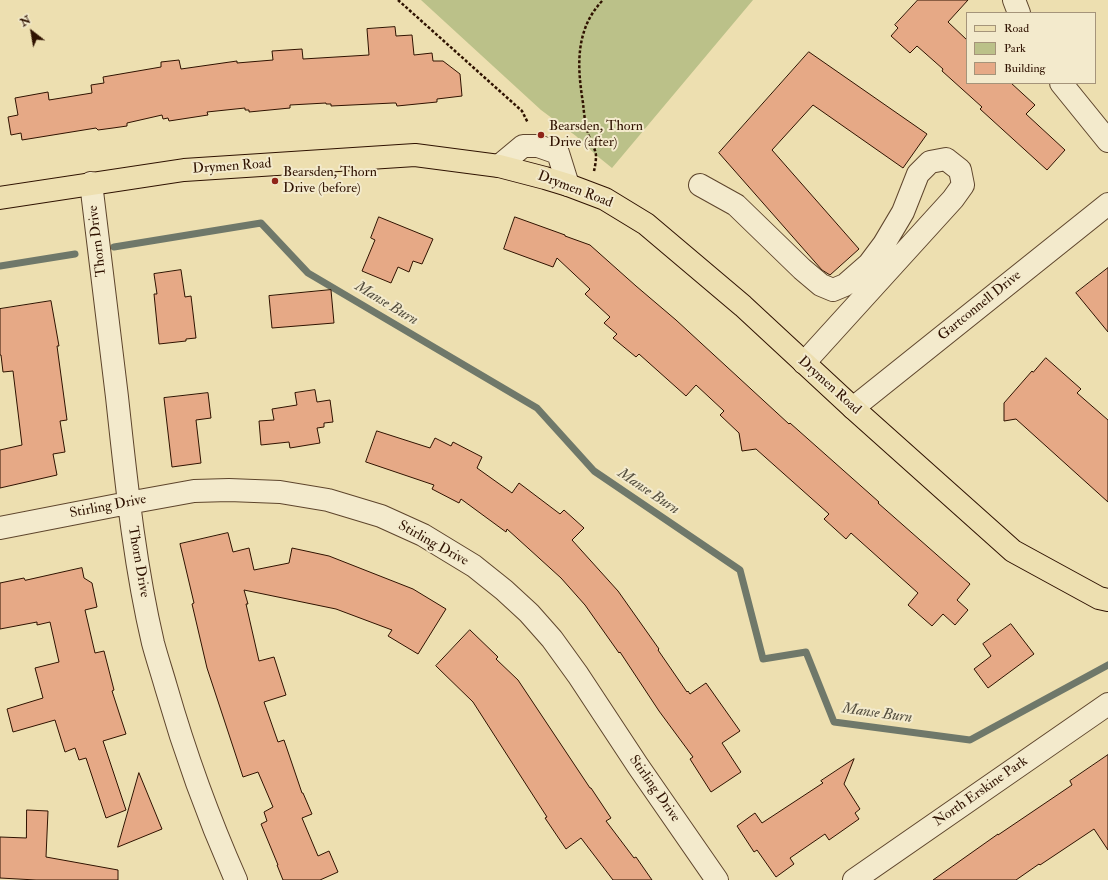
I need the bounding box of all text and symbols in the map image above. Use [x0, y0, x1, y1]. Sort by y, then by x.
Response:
north arrow [12, 12, 52, 52]
legend [966, 12, 1096, 84]
text: N [18, 13, 33, 29]
text: Road [1004, 21, 1029, 36]
text: Park [1004, 41, 1026, 56]
text: Building [1004, 61, 1045, 76]
place label: Bearsden, Thorn Drive (after) [549, 119, 643, 152]
marker: Bearsden, Thorn Drive (after) [536, 130, 546, 140]
street label: Drymen Road [192, 156, 272, 178]
place label: Bearsden, Thorn Drive (before) [283, 165, 377, 198]
street label: Drymen Road [535, 168, 615, 212]
marker: Bearsden, Thorn Drive (before) [270, 176, 280, 186]
street label: Thorn Drive [85, 204, 111, 278]
street label: Gartconnell Drive [935, 267, 1025, 345]
water label: Manse Burn [351, 278, 421, 330]
street label: Drymen Road [794, 353, 864, 419]
water label: Manse Burn [614, 465, 682, 519]
street label: Stirling Drive [68, 491, 148, 523]
street label: Stirling Drive [395, 518, 471, 570]
street label: Thorn Drive [123, 525, 153, 599]
water label: Manse Burn [841, 700, 913, 728]
street label: Stirling Drive [625, 752, 683, 826]
street label: North Erskine Park [931, 753, 1031, 831]

